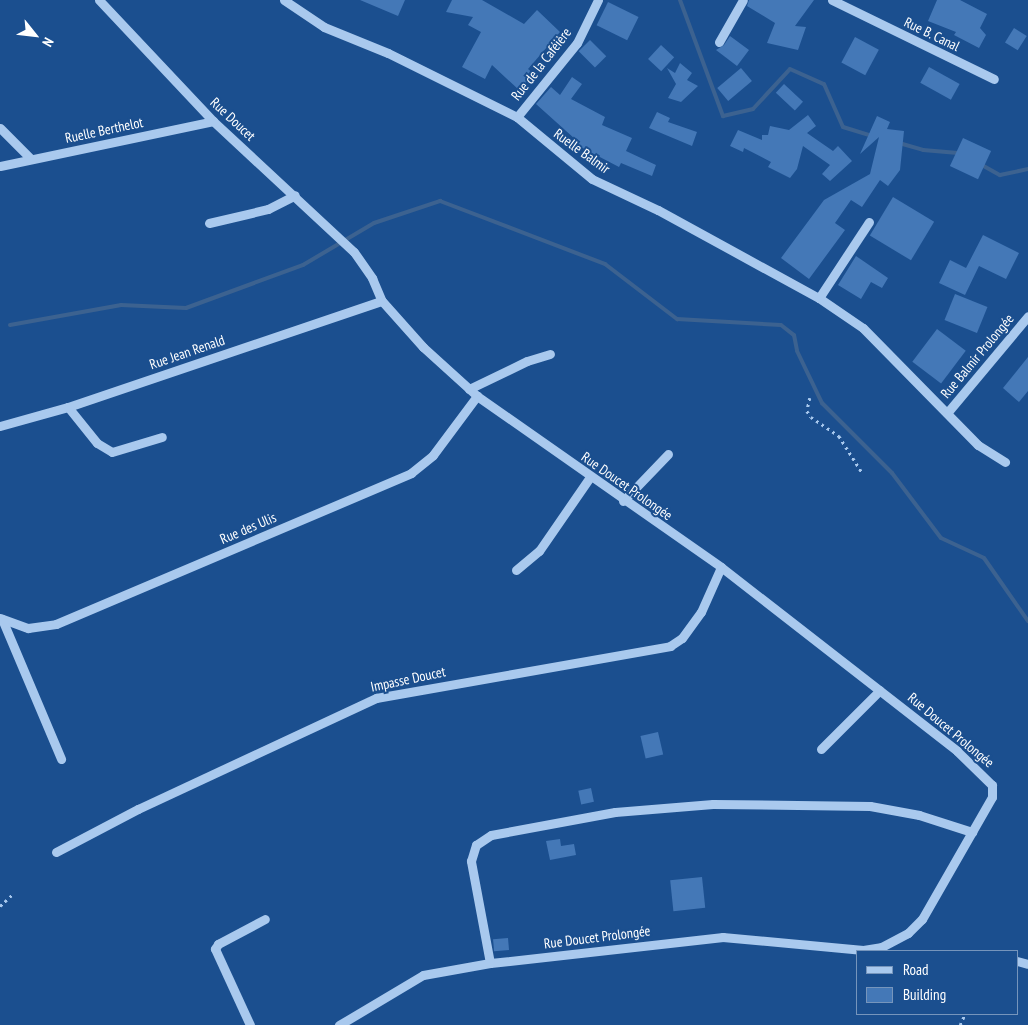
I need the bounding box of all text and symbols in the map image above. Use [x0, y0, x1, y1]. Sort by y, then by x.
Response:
north arrow [10, 10, 60, 60]
street label: Rue B. Canal [901, 13, 963, 55]
street label: Rue de la Caféière [507, 24, 575, 104]
text: N [38, 35, 58, 50]
street label: Rue Doucet [207, 94, 259, 144]
street label: Ruelle Berthelot [63, 114, 145, 146]
street label: Ruelle Balmir [551, 125, 613, 177]
street label: Rue Balmir Prolongée [937, 310, 1017, 402]
street label: Rue Jean Renald [147, 331, 227, 373]
street label: Rue Doucet Prolongée [578, 448, 676, 524]
street label: Rue des Ulis [217, 509, 279, 547]
street label: Impasse Doucet [369, 663, 447, 695]
street label: Rue Doucet Prolongée [905, 689, 997, 771]
street label: Rue Doucet Prolongée [543, 922, 651, 952]
legend [856, 950, 1018, 1015]
text: Road [903, 960, 929, 979]
text: Building [903, 985, 946, 1004]

